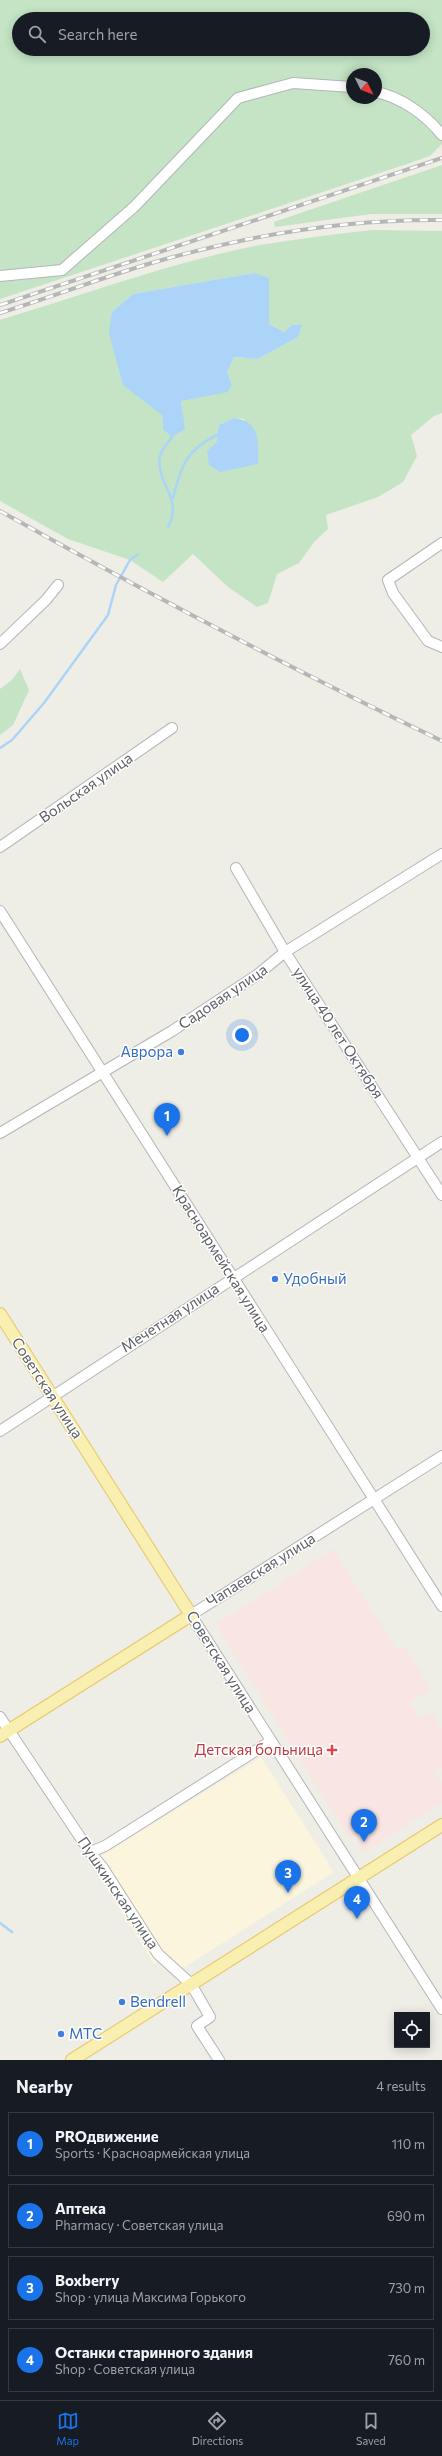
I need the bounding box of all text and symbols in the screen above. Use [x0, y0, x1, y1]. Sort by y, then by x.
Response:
search box [12, 12, 430, 56]
icon: search [26, 23, 48, 45]
text: Search here [58, 25, 137, 43]
north arrow [346, 68, 382, 104]
street label: Вольская улица [35, 748, 136, 826]
street label: Садовая улица [175, 960, 270, 1033]
street label: улица 40 лет Октября [290, 963, 388, 1102]
your location [232, 1025, 252, 1045]
place label: Аврора [120, 1042, 173, 1060]
marker: Аврора [176, 1047, 186, 1057]
pin: 1 [154, 1103, 180, 1136]
street label: Красноармейская улица [169, 1182, 275, 1335]
place label: Удобный [283, 1269, 347, 1287]
marker: Удобный [270, 1274, 280, 1284]
street label: Мечетная улица [117, 1279, 222, 1356]
street label: Советская улица [8, 1333, 87, 1441]
street label: Чапаевская улица [203, 1528, 318, 1610]
street label: Советская улица [183, 1607, 260, 1716]
place label: Детская больница [194, 1740, 323, 1758]
marker: Детская больница [326, 1744, 338, 1756]
pin: 2 [351, 1809, 377, 1842]
street label: Пушкинская улица [75, 1833, 163, 1952]
pin: 3 [275, 1860, 301, 1893]
pin: 4 [344, 1886, 370, 1919]
place label: Bendrell [130, 1992, 186, 2010]
marker: Bendrell [117, 1997, 127, 2007]
map controls [394, 2012, 430, 2048]
button: locate [394, 2012, 430, 2048]
place label: МТС [69, 2024, 102, 2042]
marker: МТС [56, 2029, 66, 2039]
text: Nearby [16, 2076, 73, 2097]
text: 4 results [376, 2078, 426, 2094]
text: PROдвижение [55, 2127, 159, 2145]
text: 1 [27, 2136, 33, 2152]
text: 110 m [392, 2136, 425, 2152]
text: Sports · Красноармейская улица [55, 2145, 250, 2161]
text: Аптека [55, 2199, 106, 2217]
text: 2 [26, 2208, 34, 2224]
text: 690 m [387, 2208, 425, 2224]
text: Pharmacy · Советская улица [55, 2217, 223, 2233]
text: Boxberry [55, 2271, 119, 2289]
text: 3 [26, 2280, 34, 2296]
text: 730 m [388, 2280, 425, 2296]
text: Shop · улица Максима Горького [55, 2289, 246, 2305]
text: Останки старинного здания [55, 2343, 253, 2361]
text: 4 [26, 2352, 34, 2368]
text: 760 m [388, 2352, 425, 2368]
text: Shop · Советская улица [55, 2361, 195, 2377]
tab: Map [56, 2410, 79, 2447]
tab: Directions [192, 2410, 243, 2447]
tab: Saved [356, 2410, 386, 2447]

